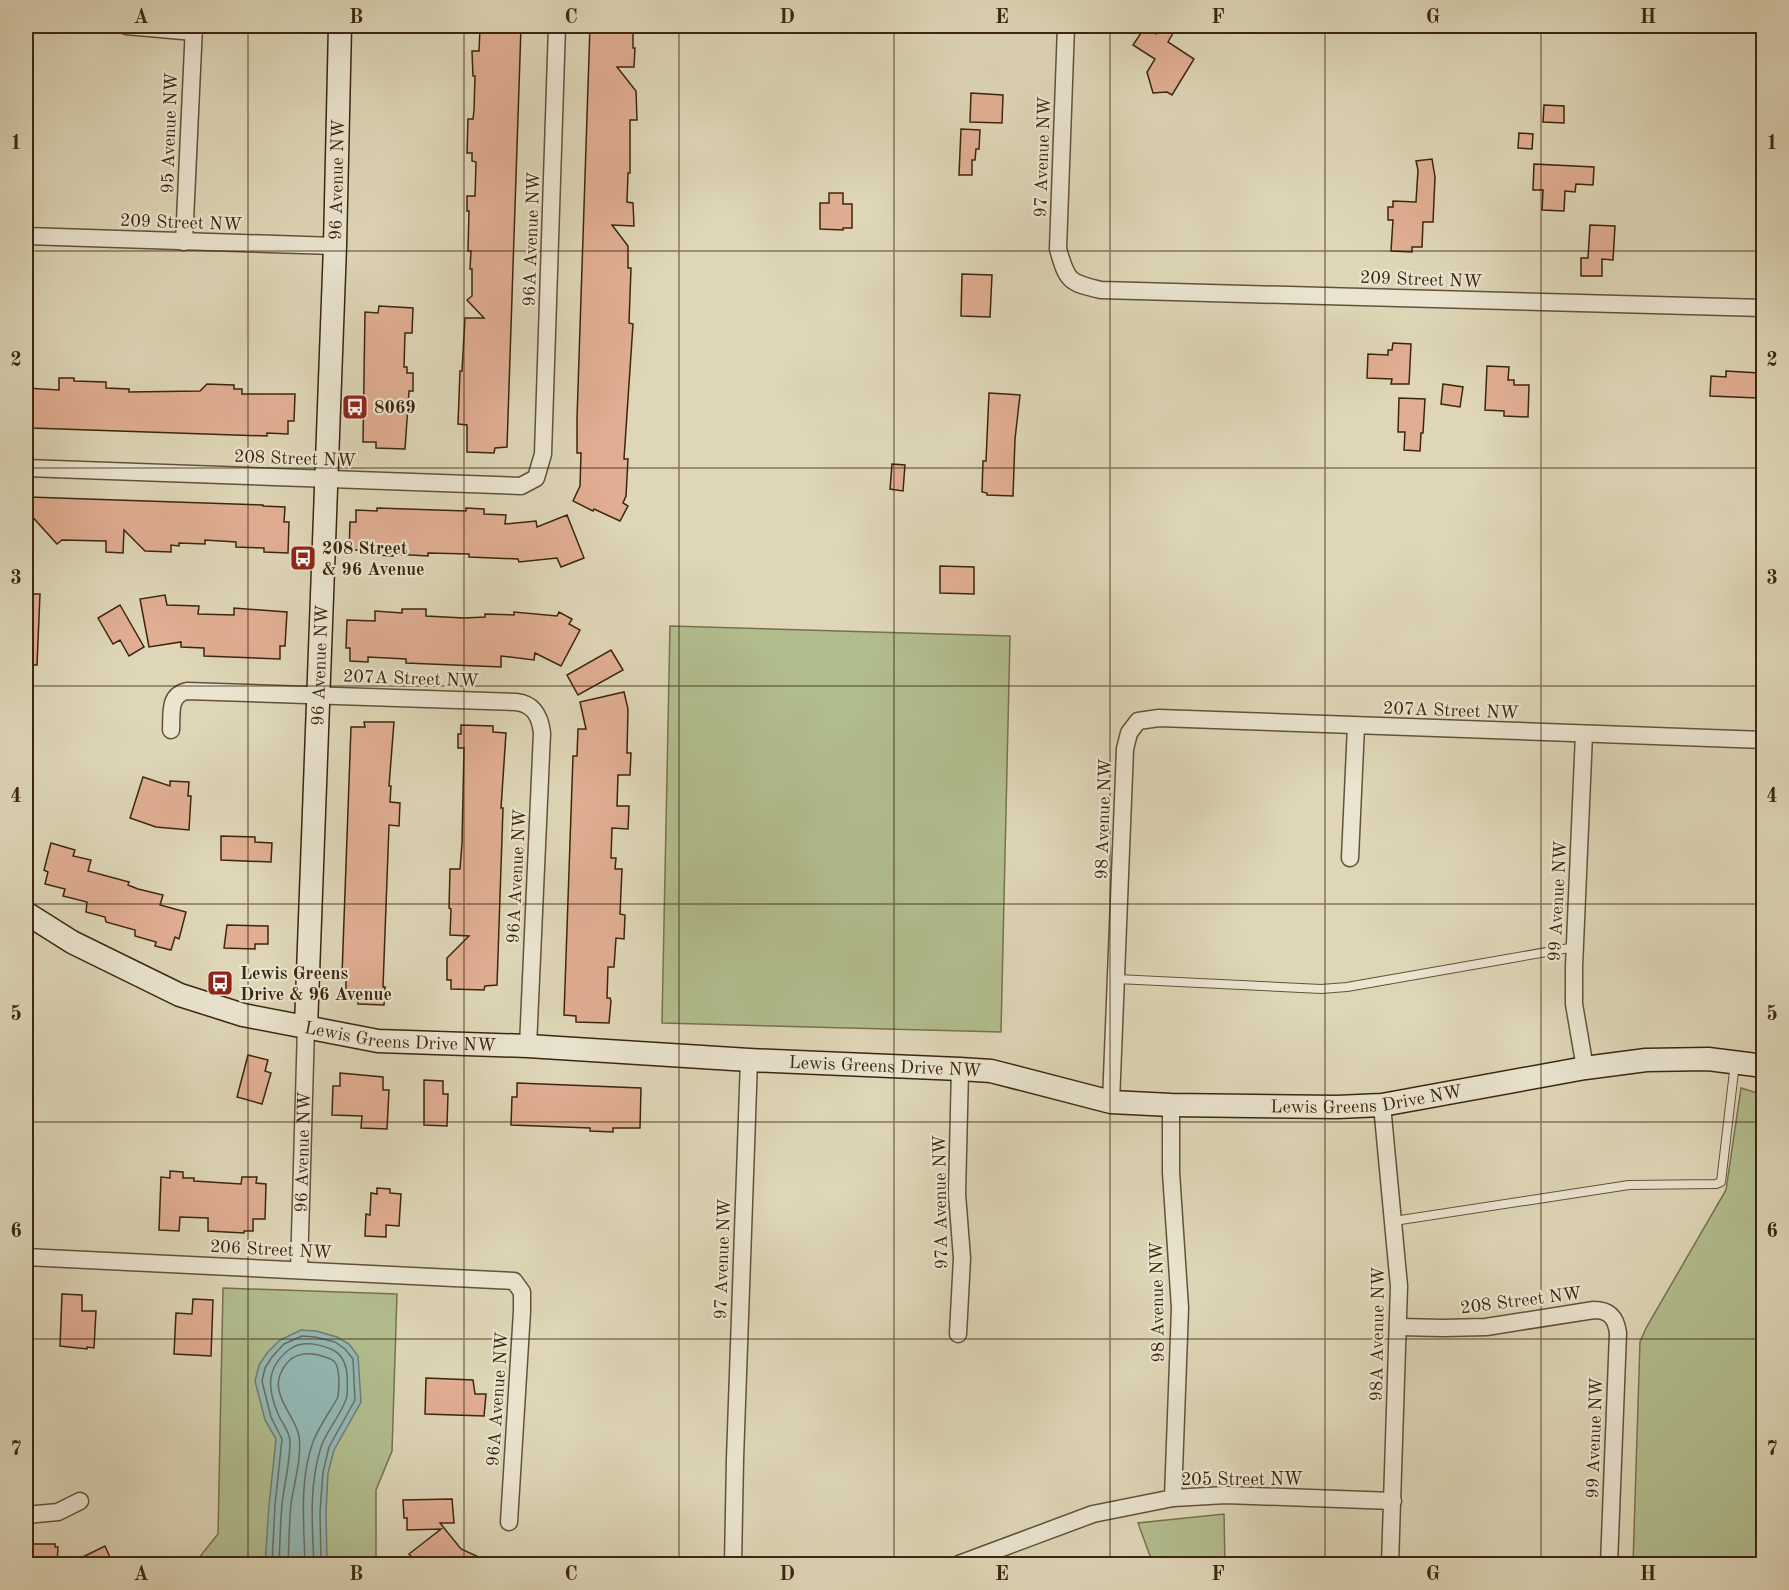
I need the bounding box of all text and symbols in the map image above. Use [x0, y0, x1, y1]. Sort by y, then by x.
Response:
text: A [133, 8, 149, 28]
text: B [349, 8, 363, 28]
text: C [564, 8, 578, 28]
text: D [779, 8, 795, 28]
text: E [995, 8, 1009, 28]
text: F [1211, 8, 1225, 28]
text: G [1426, 8, 1440, 28]
text: H [1640, 8, 1656, 28]
street label: 95 Avenue NW [159, 72, 181, 194]
street label: 97 Avenue NW [1032, 96, 1054, 218]
street label: 96 Avenue NW [327, 119, 348, 240]
text: 1 [10, 134, 22, 154]
text: 1 [1766, 134, 1778, 154]
street label: 96A Avenue NW [521, 171, 543, 307]
street label: 209 Street NW [120, 212, 242, 234]
street label: 209 Street NW [1360, 269, 1482, 291]
text: 2 [10, 351, 22, 371]
text: 2 [1766, 351, 1778, 371]
bus stop icon: 8069 [340, 392, 370, 422]
place label: 8069 [374, 399, 416, 417]
street label: 208 Street NW [234, 448, 356, 470]
place label: 208 Street & 96 Avenue [322, 540, 425, 579]
bus stop icon: 208 Street & 96 Avenue [288, 543, 318, 573]
text: 3 [10, 569, 22, 589]
text: 3 [1766, 569, 1778, 589]
street label: 96 Avenue NW [309, 604, 332, 726]
street label: 207A Street NW [343, 668, 479, 690]
street label: 207A Street NW [1383, 700, 1519, 722]
street label: 98 Avenue NW [1093, 758, 1115, 880]
text: 4 [10, 787, 22, 807]
text: 4 [1766, 787, 1778, 807]
street label: 96A Avenue NW [504, 808, 530, 944]
street label: 99 Avenue NW [1546, 840, 1570, 962]
place label: Lewis Greens Drive & 96 Avenue [240, 965, 392, 1004]
bus stop icon: Lewis Greens Drive & 96 Avenue [205, 968, 235, 998]
text: 5 [10, 1004, 22, 1025]
text: 5 [1766, 1004, 1778, 1025]
street label: Lewis Greens Drive NW [303, 1019, 496, 1055]
street label: Lewis Greens Drive NW [788, 1054, 982, 1080]
street label: Lewis Greens Drive NW [1270, 1083, 1464, 1117]
street label: 96 Avenue NW [293, 1091, 314, 1213]
street label: 97A Avenue NW [931, 1134, 951, 1270]
street label: 97 Avenue NW [712, 1198, 734, 1320]
text: 6 [10, 1222, 22, 1242]
text: 6 [1766, 1222, 1778, 1242]
street label: 206 Street NW [209, 1238, 332, 1262]
street label: 98 Avenue NW [1148, 1241, 1168, 1363]
street label: 98A Avenue NW [1368, 1266, 1388, 1402]
street label: 208 Street NW [1459, 1285, 1583, 1317]
street label: 96A Avenue NW [484, 1331, 512, 1467]
street label: 99 Avenue NW [1584, 1377, 1606, 1499]
text: 7 [10, 1440, 22, 1460]
text: 7 [1766, 1440, 1778, 1460]
street label: 205 Street NW [1181, 1471, 1303, 1489]
text: A [133, 1565, 149, 1585]
text: B [349, 1565, 363, 1585]
text: C [564, 1565, 578, 1585]
text: D [779, 1565, 795, 1585]
text: E [995, 1565, 1009, 1585]
text: F [1211, 1565, 1225, 1585]
text: G [1426, 1565, 1440, 1585]
text: H [1640, 1565, 1656, 1585]

